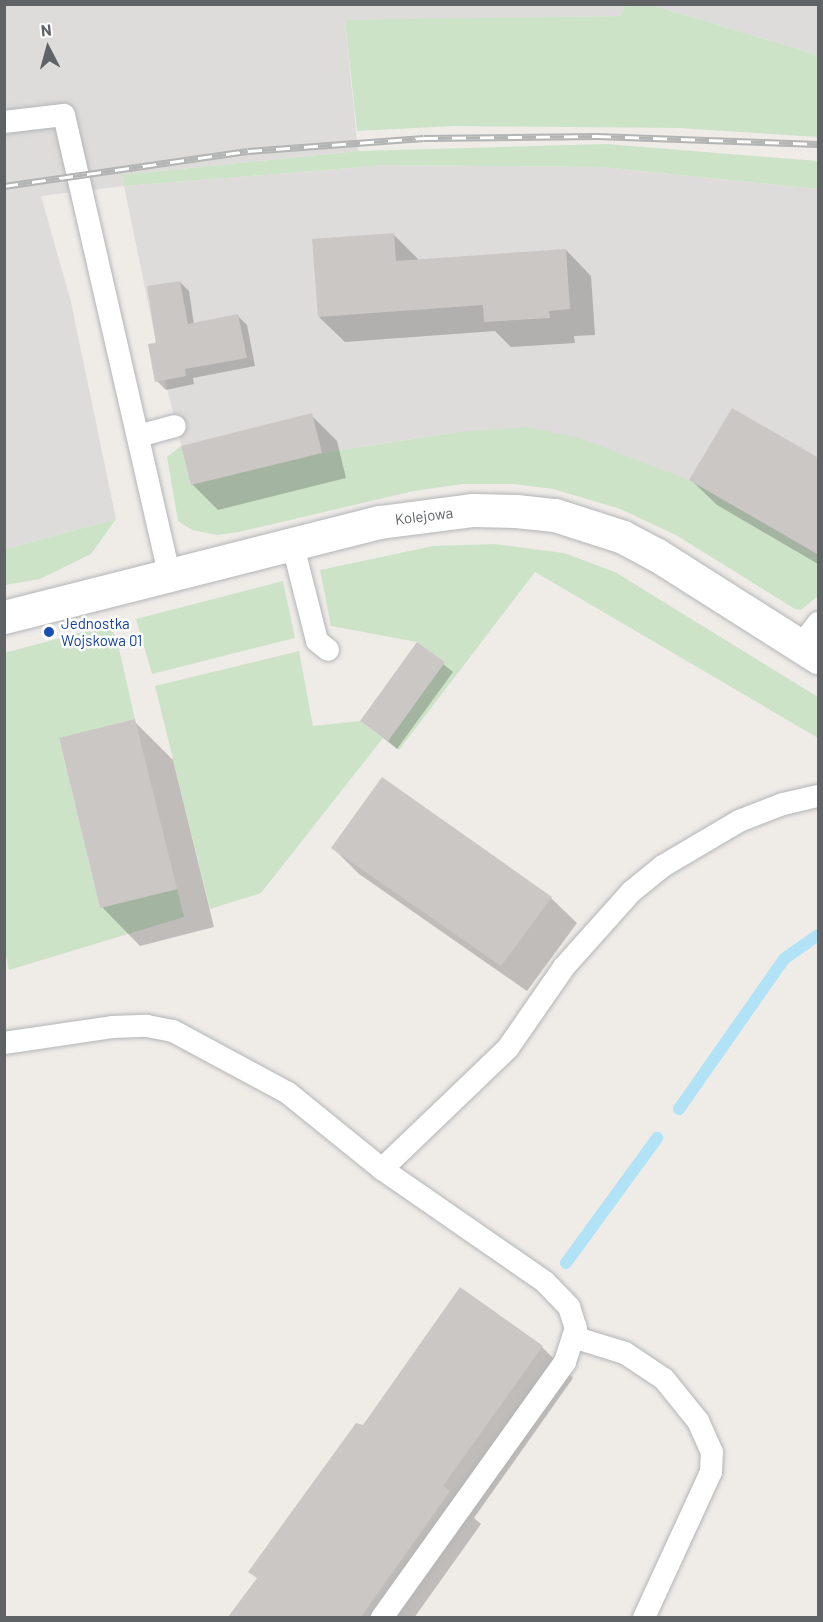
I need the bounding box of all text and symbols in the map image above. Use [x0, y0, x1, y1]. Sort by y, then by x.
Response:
north arrow [18, 18, 78, 78]
text: N [40, 20, 52, 40]
street label: Kolejowa [394, 504, 454, 528]
place label: Jednostka Wojskowa 01 [61, 614, 142, 649]
marker: Jednostka Wojskowa 01 [42, 625, 56, 639]

